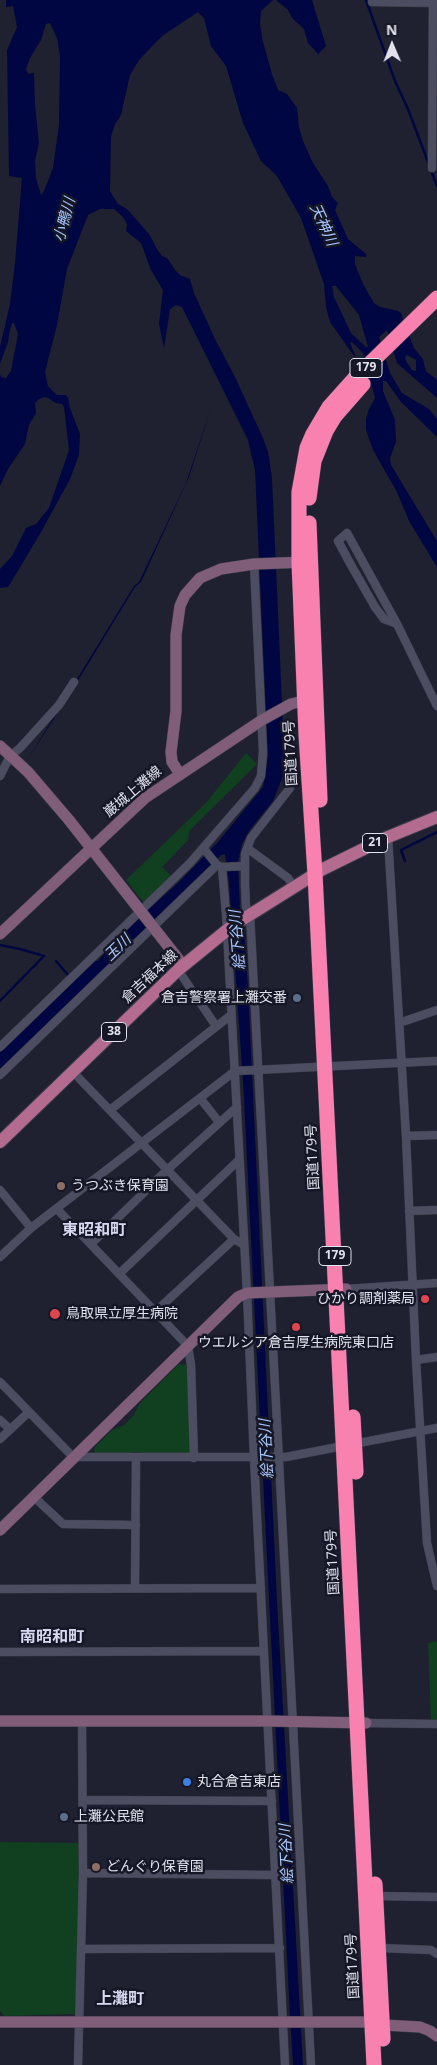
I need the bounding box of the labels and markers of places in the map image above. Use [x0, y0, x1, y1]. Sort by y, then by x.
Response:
place label: 倉吉警察署上灘交番 [161, 990, 287, 1006]
marker: 倉吉警察署上灘交番 [291, 992, 303, 1004]
place label: うつぶき保育園 [71, 1178, 169, 1194]
marker: うつぶき保育園 [55, 1180, 67, 1192]
place label: ひかり調剤薬局 [317, 1291, 415, 1307]
marker: ひかり調剤薬局 [419, 1293, 431, 1305]
place label: 鳥取県立厚生病院 [66, 1306, 178, 1322]
marker: 鳥取県立厚生病院 [48, 1307, 62, 1321]
marker: ウエルシア倉吉厚生病院東口店 [290, 1321, 302, 1333]
place label: ウエルシア倉吉厚生病院東口店 [198, 1335, 394, 1351]
place label: 丸合倉吉東店 [197, 1774, 281, 1790]
marker: 丸合倉吉東店 [181, 1776, 193, 1788]
place label: 上灘公民館 [74, 1809, 144, 1825]
marker: 上灘公民館 [58, 1811, 70, 1823]
place label: どんぐり保育園 [106, 1859, 204, 1875]
marker: どんぐり保育園 [90, 1861, 102, 1873]

